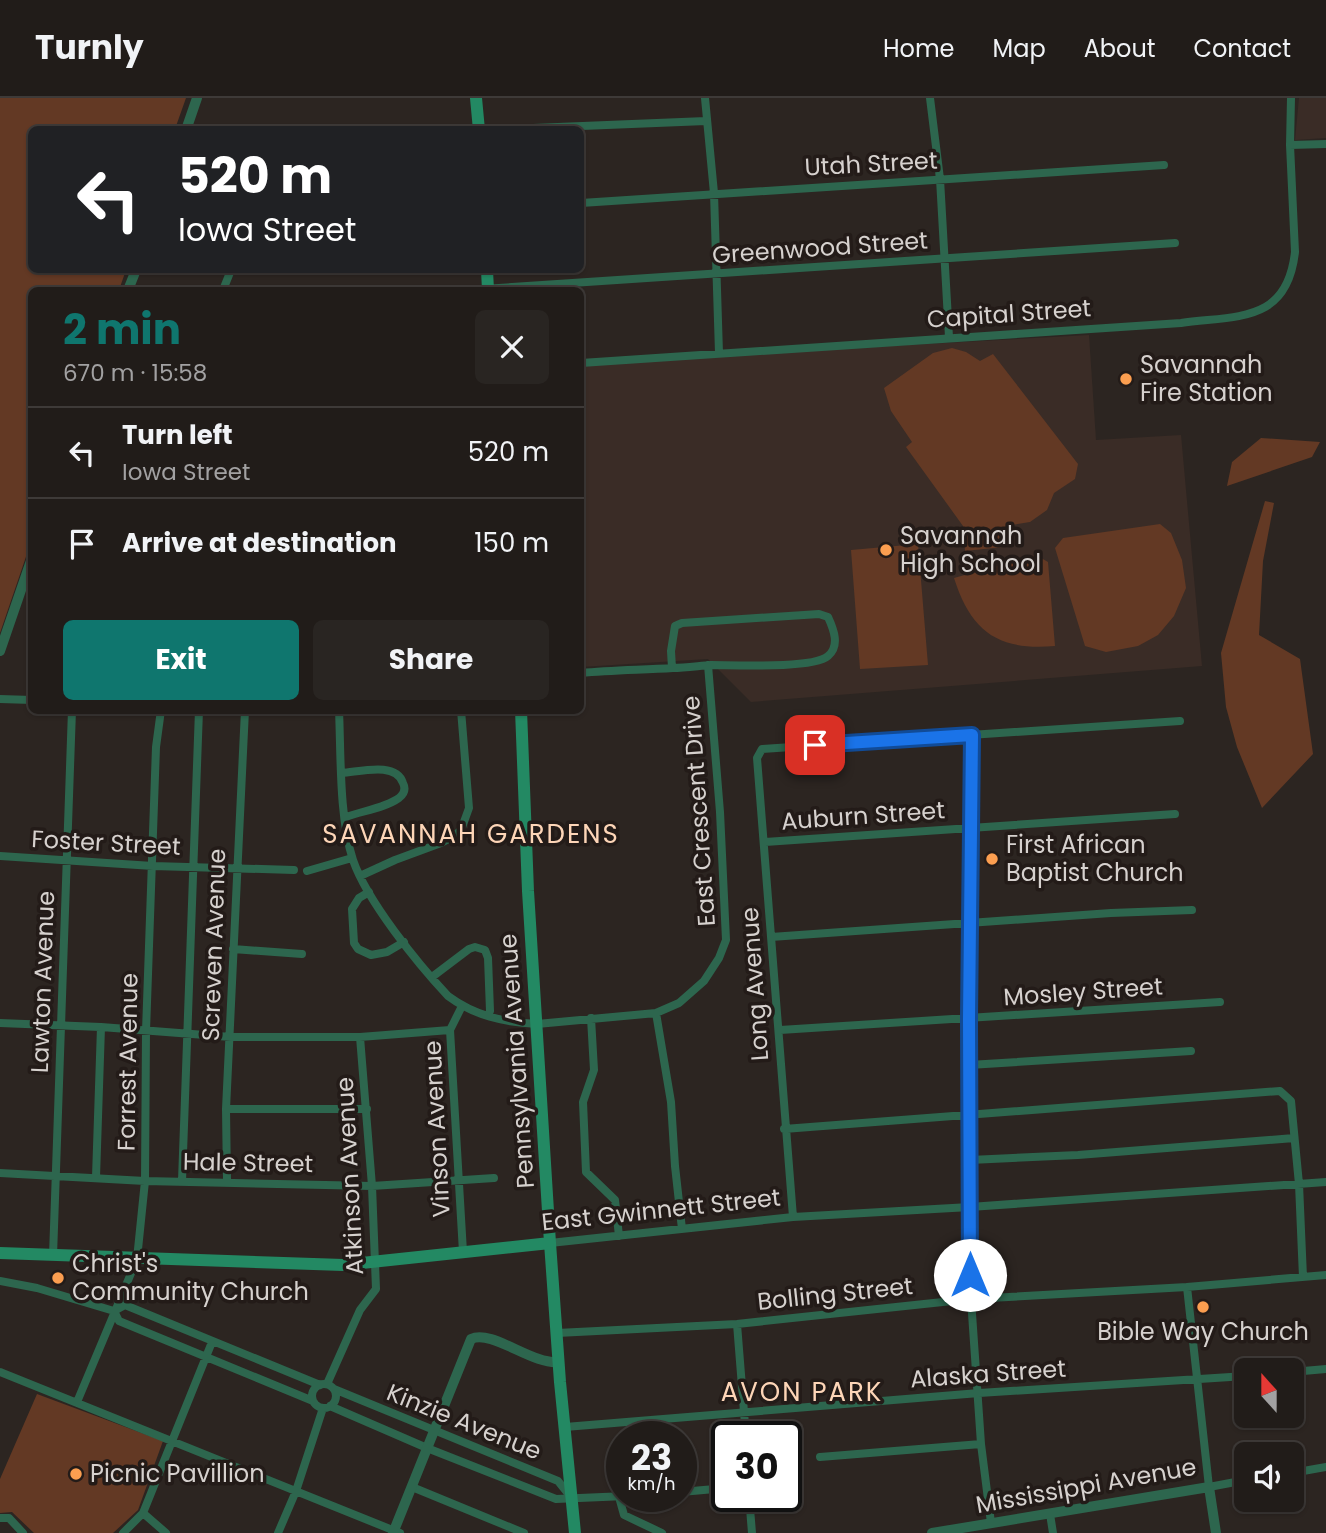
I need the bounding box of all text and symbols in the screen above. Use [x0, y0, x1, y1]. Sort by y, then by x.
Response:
text: Turnly [35, 24, 144, 71]
text: Home [883, 32, 955, 65]
text: Map [993, 32, 1046, 65]
text: About [1084, 32, 1155, 65]
text: Contact [1193, 32, 1291, 65]
text: 520 m [178, 142, 332, 210]
street label: Utah Street [804, 144, 938, 183]
icon: left [63, 154, 154, 245]
text: Iowa Street [178, 207, 356, 252]
street label: Greenwood Street [711, 224, 929, 271]
street label: Capital Street [926, 291, 1092, 336]
text: 2 min [63, 300, 181, 359]
button: close [475, 310, 549, 384]
place label: Savannah Fire Station [1140, 348, 1273, 409]
text: 670 m · 15:58 [63, 357, 207, 389]
marker: Savannah Fire Station [1118, 371, 1134, 387]
text: Turn left [122, 417, 233, 453]
icon: left [63, 434, 101, 472]
text: 520 m [468, 434, 549, 470]
text: Iowa Street [122, 456, 250, 488]
place label: Savannah High School [900, 519, 1041, 580]
icon: arrive [63, 525, 101, 563]
text: Arrive at destination [122, 525, 397, 561]
text: 150 m [474, 525, 549, 561]
marker: Savannah High School [878, 542, 894, 558]
button: Exit [63, 620, 299, 700]
button: Share [313, 620, 549, 700]
street label: East Crescent Drive [674, 695, 723, 928]
pin [785, 715, 845, 775]
icon: arrive [796, 726, 834, 764]
street label: Auburn Street [780, 793, 946, 838]
district label: SAVANNAH GARDENS [322, 816, 620, 852]
street label: Foster Street [31, 822, 181, 863]
place label: First African Baptist Church [1006, 828, 1184, 889]
street label: Screven Avenue [194, 848, 233, 1042]
marker: First African Baptist Church [984, 851, 1000, 867]
street label: Lawton Avenue [23, 890, 62, 1074]
street label: Long Avenue [733, 906, 776, 1062]
street label: Pennsylvania Avenue [491, 933, 542, 1189]
street label: Mosley Street [1002, 969, 1164, 1014]
street label: Forrest Avenue [109, 973, 146, 1151]
street label: Vinson Avenue [415, 1040, 458, 1218]
street label: Atkinson Avenue [328, 1076, 371, 1276]
street label: Hale Street [183, 1145, 313, 1180]
street label: East Gwinnett Street [540, 1181, 782, 1238]
position arrow [933, 1238, 1007, 1312]
place label: Christ's Community Church [72, 1247, 309, 1308]
street label: Bolling Street [756, 1269, 914, 1318]
marker: Christ's Community Church [50, 1270, 66, 1286]
marker: Bible Way Church [1195, 1299, 1211, 1315]
place label: Bible Way Church [1097, 1315, 1309, 1348]
street label: Alaska Street [909, 1352, 1067, 1395]
north arrow [1234, 1358, 1304, 1428]
map controls [1234, 1358, 1304, 1512]
district label: AVON PARK [721, 1374, 883, 1410]
street label: Kinzie Avenue [382, 1376, 546, 1468]
speed limit sign: 30 [711, 1421, 802, 1512]
text: 23 [631, 1433, 672, 1482]
button: sound [1234, 1442, 1304, 1512]
street label: Mississippi Avenue [973, 1450, 1199, 1521]
place label: Picnic Pavillion [90, 1457, 265, 1490]
marker: Picnic Pavillion [68, 1466, 84, 1482]
text: km/h [628, 1471, 675, 1496]

